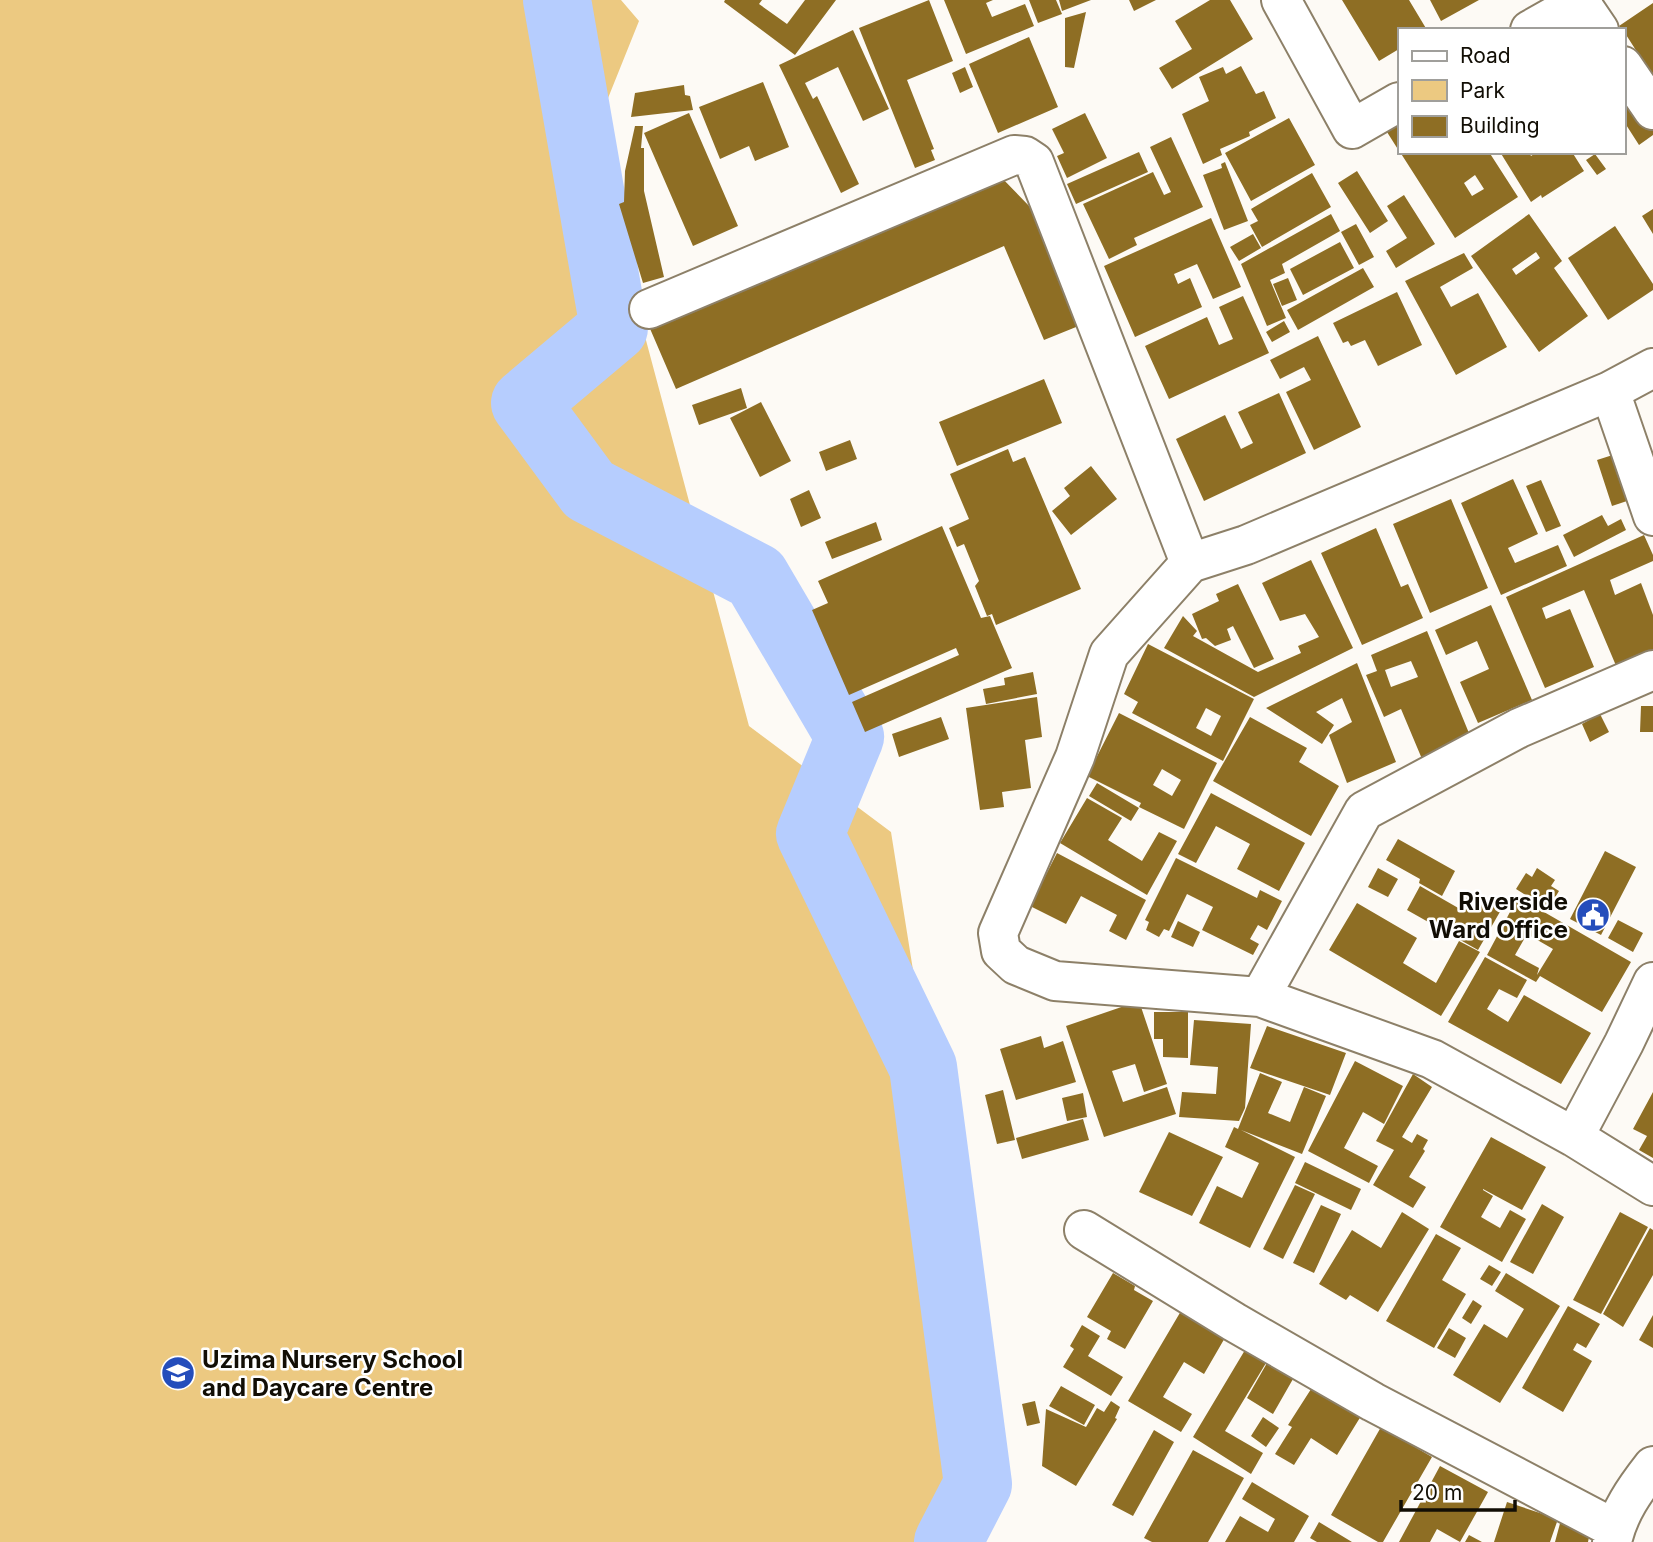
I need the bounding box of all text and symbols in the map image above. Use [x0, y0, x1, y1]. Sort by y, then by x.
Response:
legend [1398, 28, 1625, 154]
text: Road [1460, 43, 1511, 68]
text: Park [1460, 78, 1505, 103]
text: Building [1460, 113, 1540, 138]
place label: Riverside Ward Office [1429, 887, 1568, 944]
public building icon: Riverside Ward Office [1574, 896, 1612, 934]
place label: Uzima Nursery School and Daycare Centre [202, 1345, 463, 1402]
school or university icon: Uzima Nursery School and Daycare Centre [159, 1354, 197, 1392]
scale bar [1401, 1468, 1515, 1512]
text: 20 m [1412, 1480, 1462, 1505]

